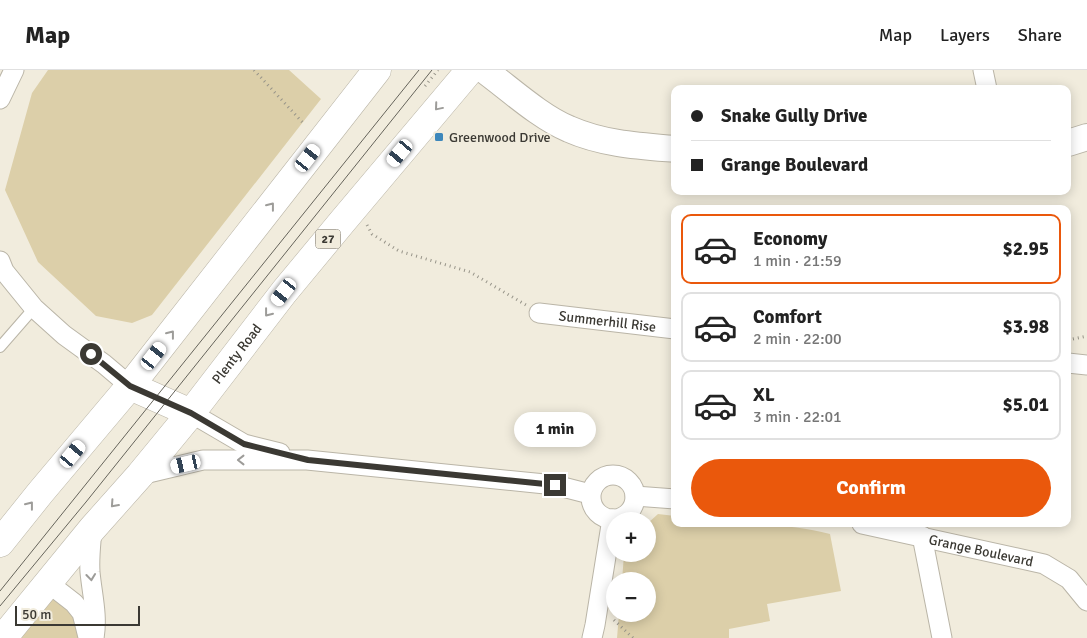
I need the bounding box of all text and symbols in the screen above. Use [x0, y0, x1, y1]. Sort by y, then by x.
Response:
text: Map [25, 20, 70, 50]
text: Map [879, 24, 912, 46]
text: Layers [940, 24, 990, 46]
text: Share [1018, 24, 1062, 46]
one-way arrow [435, 102, 444, 111]
text: Snake Gully Drive [721, 104, 867, 128]
place label: Greenwood Drive [449, 129, 551, 146]
marker: Greenwood Drive [433, 131, 445, 143]
car [384, 137, 415, 169]
car [292, 142, 323, 174]
text: Grange Boulevard [721, 153, 868, 177]
one-way arrow [265, 203, 273, 212]
icon: car [693, 227, 738, 272]
text: Economy [753, 227, 827, 251]
road number: 27 [316, 230, 340, 248]
text: $2.95 [1003, 237, 1049, 261]
text: 1 min · 21:59 [753, 251, 842, 271]
car [268, 276, 299, 308]
icon: car [693, 305, 738, 350]
text: Comfort [753, 305, 822, 329]
one-way arrow [265, 307, 273, 316]
street label: Summerhill Rise [558, 307, 657, 336]
text: $3.98 [1003, 315, 1049, 339]
street label: Plenty Road [209, 321, 265, 387]
text: 2 min · 22:00 [753, 329, 842, 349]
one-way arrow [165, 331, 173, 340]
car [138, 340, 169, 372]
route start [80, 343, 102, 365]
icon: car [693, 383, 738, 428]
text: XL [753, 383, 775, 407]
text: $5.01 [1003, 393, 1049, 417]
text: 3 min · 22:01 [753, 407, 842, 427]
callout: 1 min [514, 412, 596, 448]
text: 1 min [536, 419, 574, 439]
car [57, 438, 88, 470]
car [169, 453, 202, 475]
one-way arrow [237, 455, 244, 465]
button: Confirm [691, 459, 1051, 517]
route end [544, 474, 566, 496]
one-way arrow [111, 498, 120, 507]
one-way arrow [25, 502, 33, 511]
map controls [606, 512, 656, 622]
button: + [606, 512, 656, 562]
street label: Grange Boulevard [927, 531, 1035, 570]
button: − [606, 572, 656, 622]
one-way arrow [85, 574, 96, 582]
scale bar [15, 603, 140, 626]
text: 50 m [22, 606, 51, 623]

